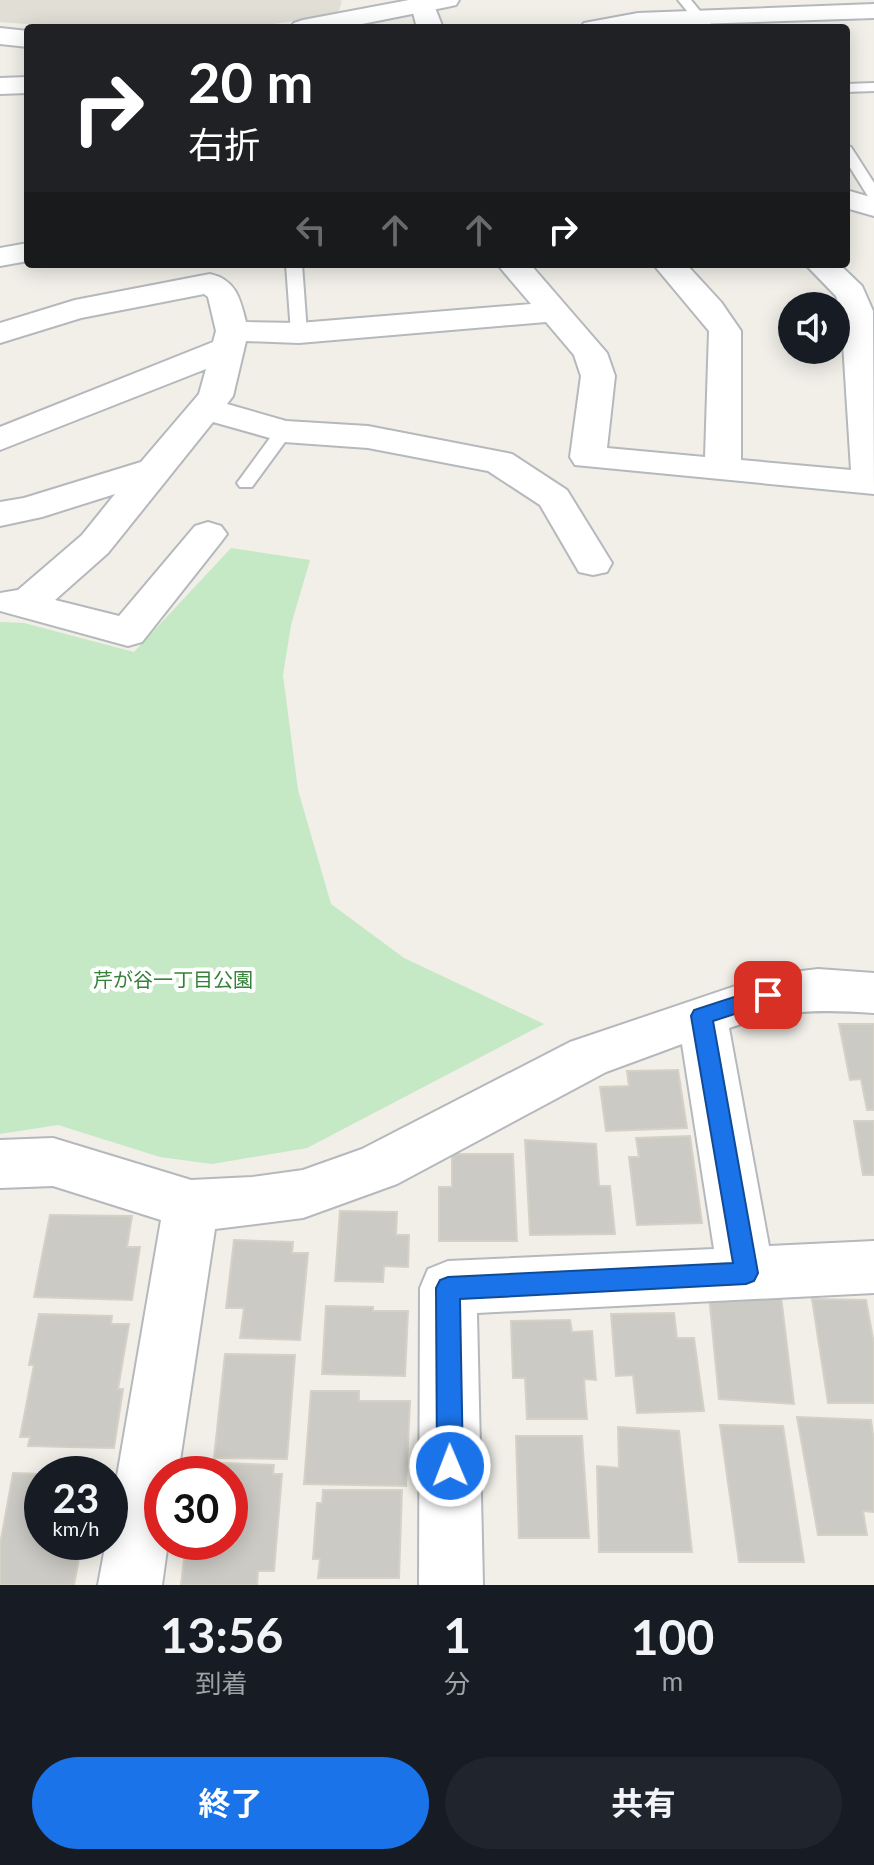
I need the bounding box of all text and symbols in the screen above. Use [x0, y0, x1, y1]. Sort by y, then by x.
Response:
text: 20 m [188, 48, 313, 115]
icon: right [56, 56, 160, 160]
text: 右折 [188, 122, 260, 166]
icon: left [289, 208, 333, 252]
icon: ahead [373, 208, 417, 252]
icon: ahead [457, 208, 501, 252]
icon: right [541, 208, 585, 252]
map controls [778, 292, 850, 364]
button: sound [778, 292, 850, 364]
pin [734, 961, 802, 1029]
park label: 芹が谷一丁目公園 [93, 967, 253, 991]
icon: arrive [746, 973, 790, 1017]
position arrow [408, 1424, 492, 1508]
speed limit sign: 30 [144, 1456, 248, 1560]
text: 23 [53, 1474, 99, 1522]
text: km/h [53, 1516, 99, 1540]
text: 13:56 [160, 1606, 283, 1663]
text: 1 [443, 1606, 471, 1663]
text: 100 [631, 1608, 714, 1665]
text: m [662, 1665, 683, 1697]
text: 到着 [196, 1667, 248, 1699]
text: 分 [444, 1667, 470, 1699]
button: 終了 [32, 1757, 429, 1849]
button: 共有 [445, 1757, 842, 1849]

